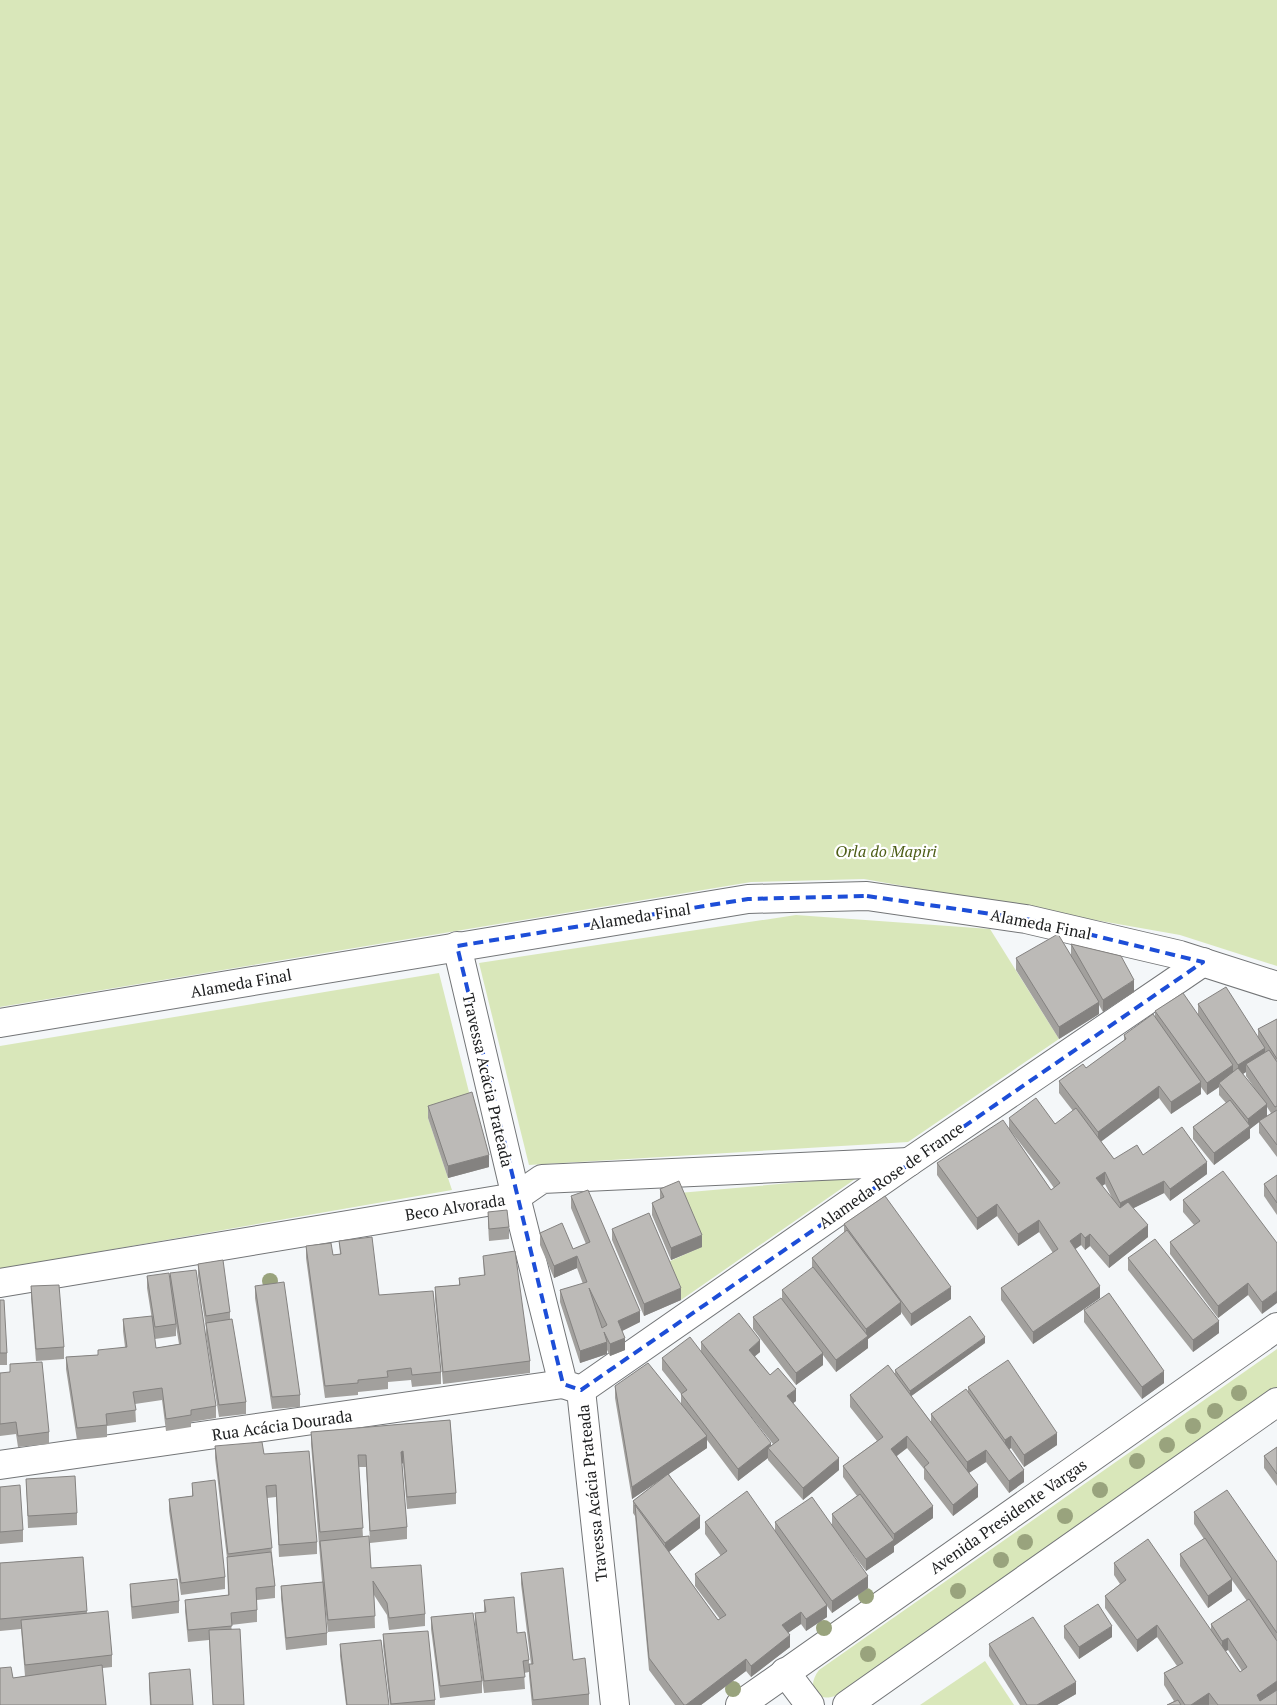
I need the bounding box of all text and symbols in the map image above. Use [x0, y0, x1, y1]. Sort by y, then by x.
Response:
park label: Orla do Mapiri [835, 840, 937, 862]
street label: Alameda Final [588, 897, 692, 935]
street label: Alameda Final [989, 903, 1094, 945]
street label: Alameda Final [189, 963, 294, 1003]
street label: Travessa Acácia Prateada [457, 991, 519, 1169]
street label: Alameda Rose de France [814, 1116, 968, 1234]
street label: Beco Alvorada [403, 1188, 507, 1226]
street label: Travessa Acácia Prateada [572, 1403, 612, 1583]
street label: Rua Acácia Dourada [210, 1404, 354, 1446]
street label: Avenida Presidente Vargas [925, 1453, 1091, 1579]

